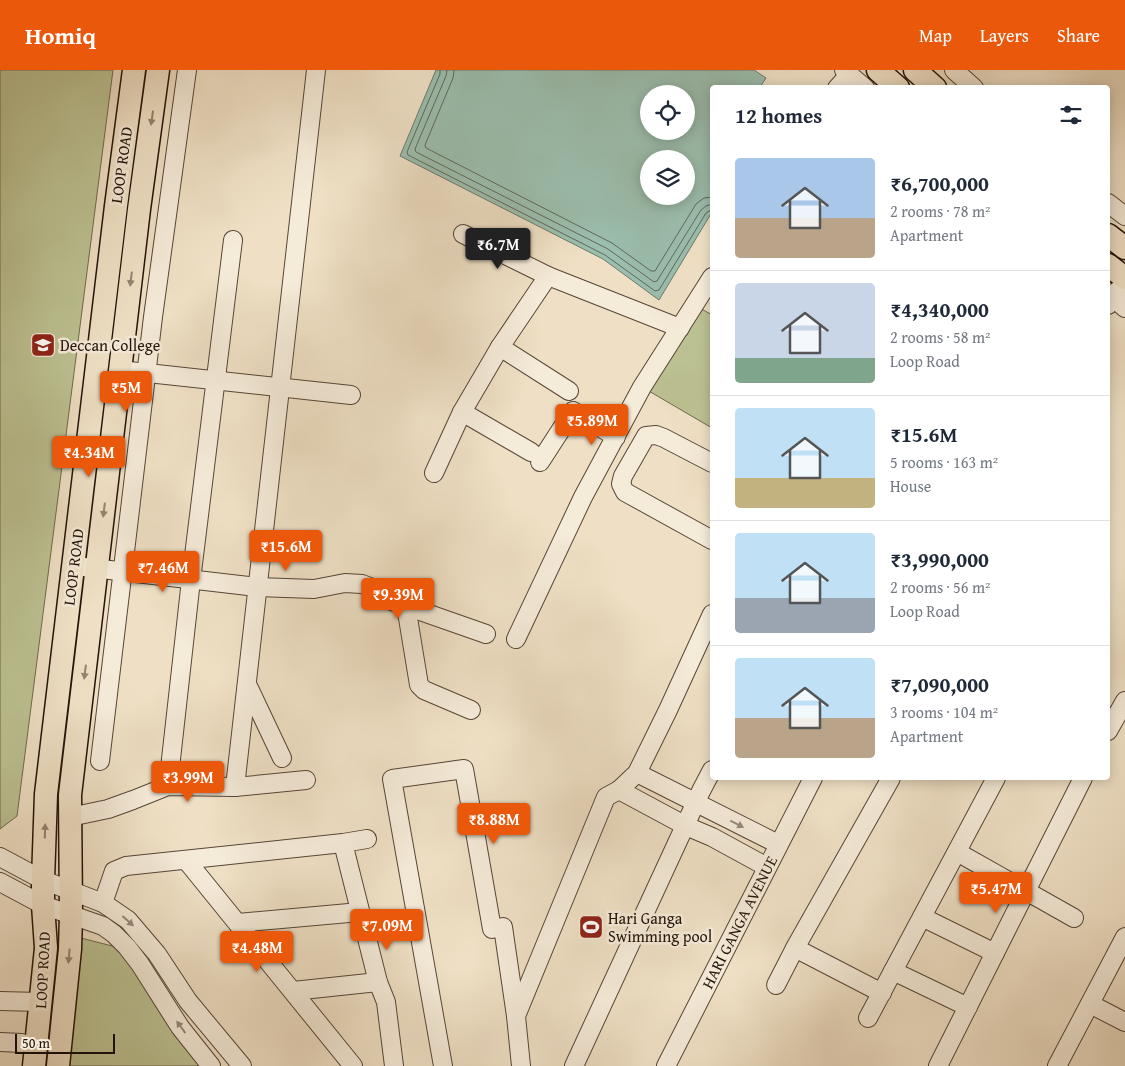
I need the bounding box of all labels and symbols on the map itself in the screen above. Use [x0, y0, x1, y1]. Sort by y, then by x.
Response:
one-way arrow [148, 111, 156, 127]
street label: LOOP ROAD [104, 125, 138, 205]
pin: ₹6.7M [463, 228, 533, 270]
one-way arrow [127, 272, 135, 288]
school or university icon: Deccan College [30, 332, 56, 358]
place label: Deccan College [60, 333, 160, 357]
pin: ₹5M [102, 370, 150, 413]
pin: ₹5.89M [551, 404, 633, 446]
pin: ₹4.34M [48, 436, 130, 478]
one-way arrow [100, 503, 108, 519]
street label: LOOP ROAD [56, 527, 90, 607]
pin: ₹15.6M [245, 530, 327, 572]
pin: ₹7.46M [122, 550, 204, 593]
pin: ₹9.39M [357, 578, 439, 620]
one-way arrow [81, 664, 89, 680]
pin: ₹3.99M [147, 760, 229, 803]
pin: ₹8.88M [453, 802, 535, 845]
one-way arrow [730, 820, 744, 828]
one-way arrow [41, 823, 49, 839]
street label: HARI GANGA AVENUE [695, 851, 783, 993]
pin: ₹5.47M [955, 872, 1037, 914]
place label: Hari Ganga Swimming pool [608, 906, 713, 948]
pin: ₹7.09M [346, 908, 428, 951]
sports icon: Hari Ganga Swimming pool [578, 914, 604, 940]
one-way arrow [121, 915, 133, 927]
pin: ₹4.48M [216, 930, 298, 973]
street label: LOOP ROAD [28, 931, 56, 1009]
one-way arrow [65, 949, 73, 965]
one-way arrow [176, 1020, 186, 1034]
scale bar [15, 1031, 115, 1054]

